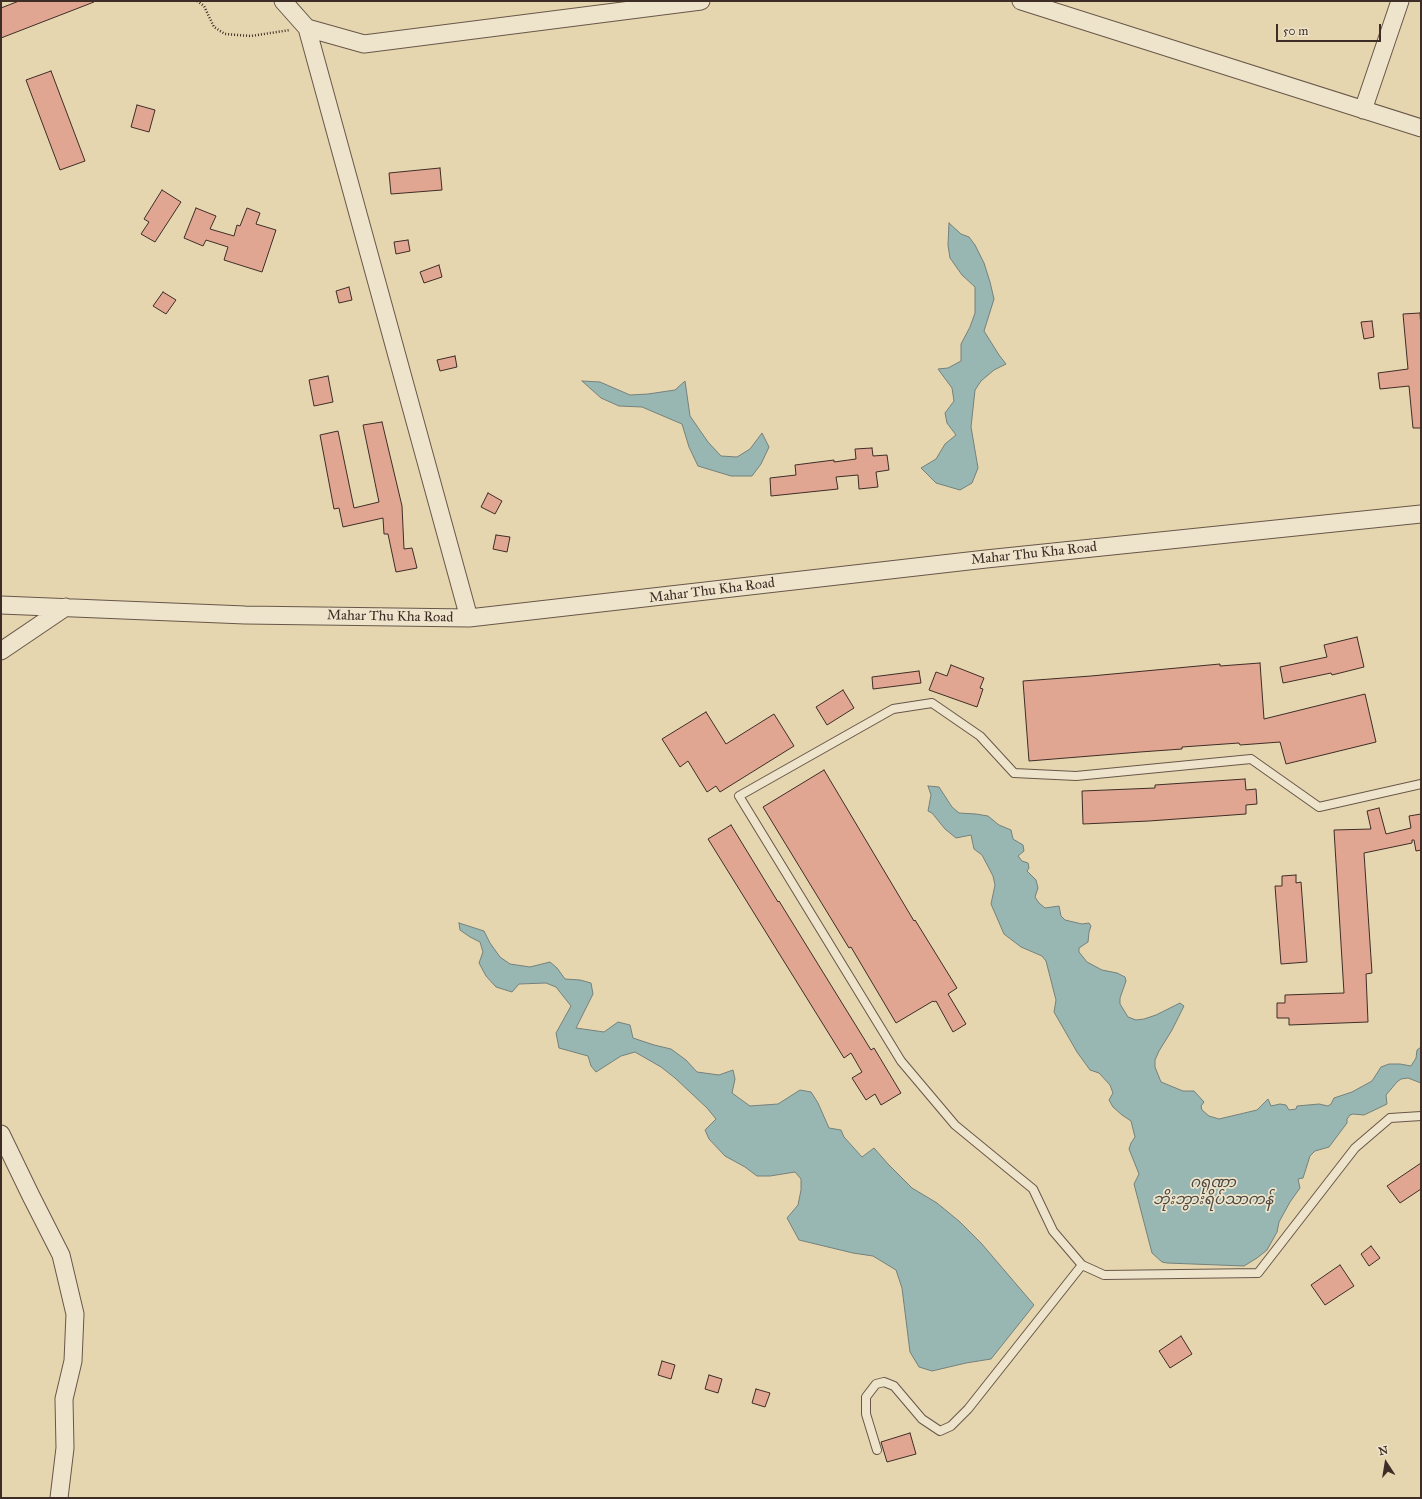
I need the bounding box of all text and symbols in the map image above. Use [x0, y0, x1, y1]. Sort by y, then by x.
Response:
scale bar [1278, 16, 1383, 42]
text: 50 m [1283, 24, 1308, 38]
street label: Mahar Thu Kha Road [970, 539, 1098, 569]
street label: Mahar Thu Kha Road [648, 575, 776, 607]
street label: Mahar Thu Kha Road [327, 607, 453, 627]
water label: ဂရုဏာ ဘိုးဘွားရိပ်သာကန် [1153, 1174, 1273, 1209]
north arrow [1366, 1443, 1406, 1483]
text: N [1377, 1443, 1389, 1458]

